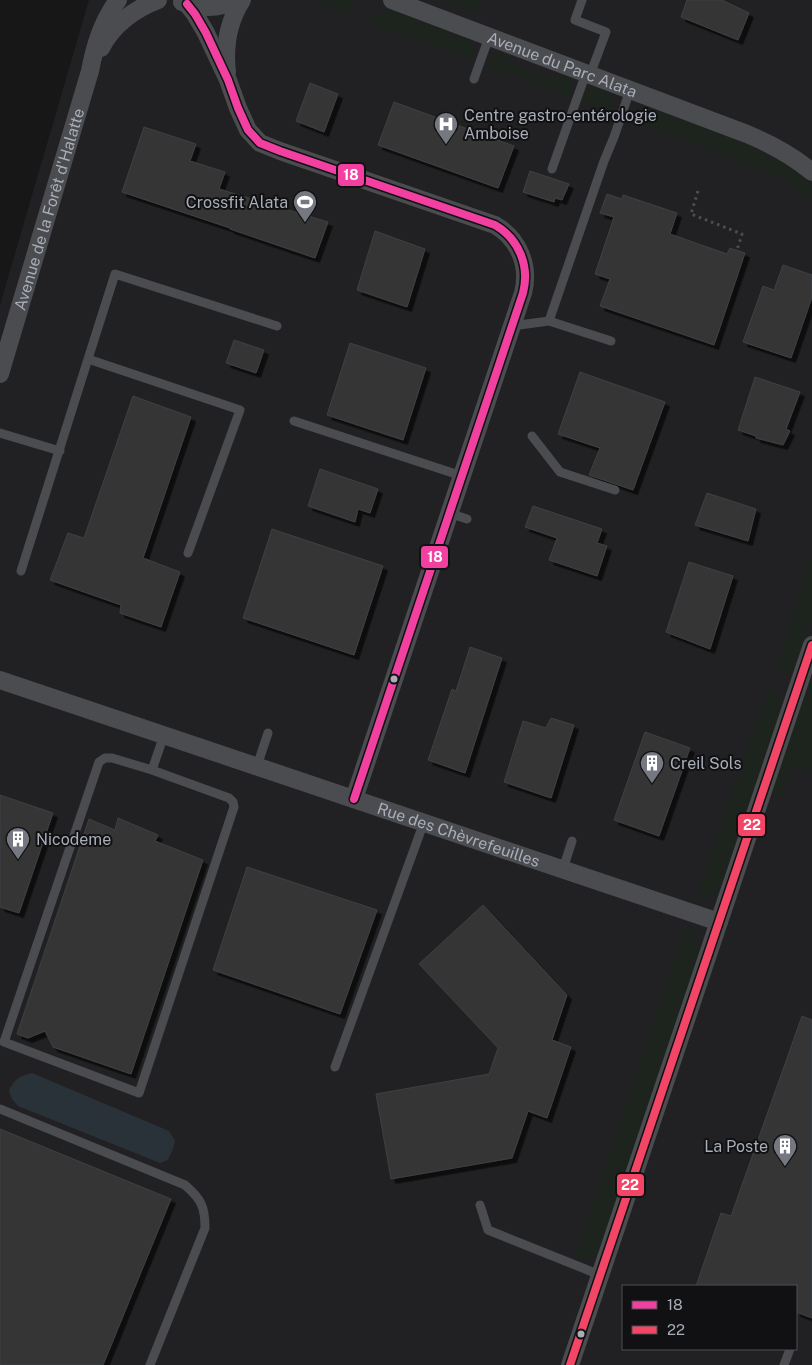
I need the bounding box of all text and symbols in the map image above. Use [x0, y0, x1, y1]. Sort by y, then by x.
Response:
street label: Avenue du Parc Alata [485, 27, 640, 101]
street label: Avenue de la Forêt d'Halatte [10, 106, 88, 312]
place label: Centre gastro-entérologie Amboise [464, 106, 657, 143]
hospital icon: Centre gastro-entérologie Amboise [433, 111, 459, 145]
line badge: 18 [337, 163, 365, 187]
text: 18 [343, 167, 359, 183]
sports icon: Crossfit Alata [292, 189, 318, 223]
place label: Crossfit Alata [186, 193, 288, 212]
line badge: 18 [420, 545, 449, 569]
text: 18 [427, 549, 443, 565]
unlabelled marker [389, 674, 399, 684]
building icon: Creil Sols [639, 750, 665, 784]
place label: Creil Sols [670, 754, 741, 773]
street label: Rue des Chèvrefeuilles [375, 798, 542, 871]
line badge: 22 [737, 813, 766, 837]
text: 22 [743, 817, 761, 833]
building icon: Nicodeme [5, 826, 31, 860]
place label: Nicodeme [36, 830, 111, 849]
building icon: La Poste [772, 1133, 798, 1167]
place label: La Poste [704, 1137, 768, 1156]
line badge: 22 [616, 1173, 645, 1197]
text: 22 [621, 1177, 639, 1193]
legend [622, 1285, 797, 1350]
text: 18 [667, 1296, 683, 1313]
text: 22 [667, 1321, 685, 1338]
unlabelled marker [576, 1329, 586, 1339]

